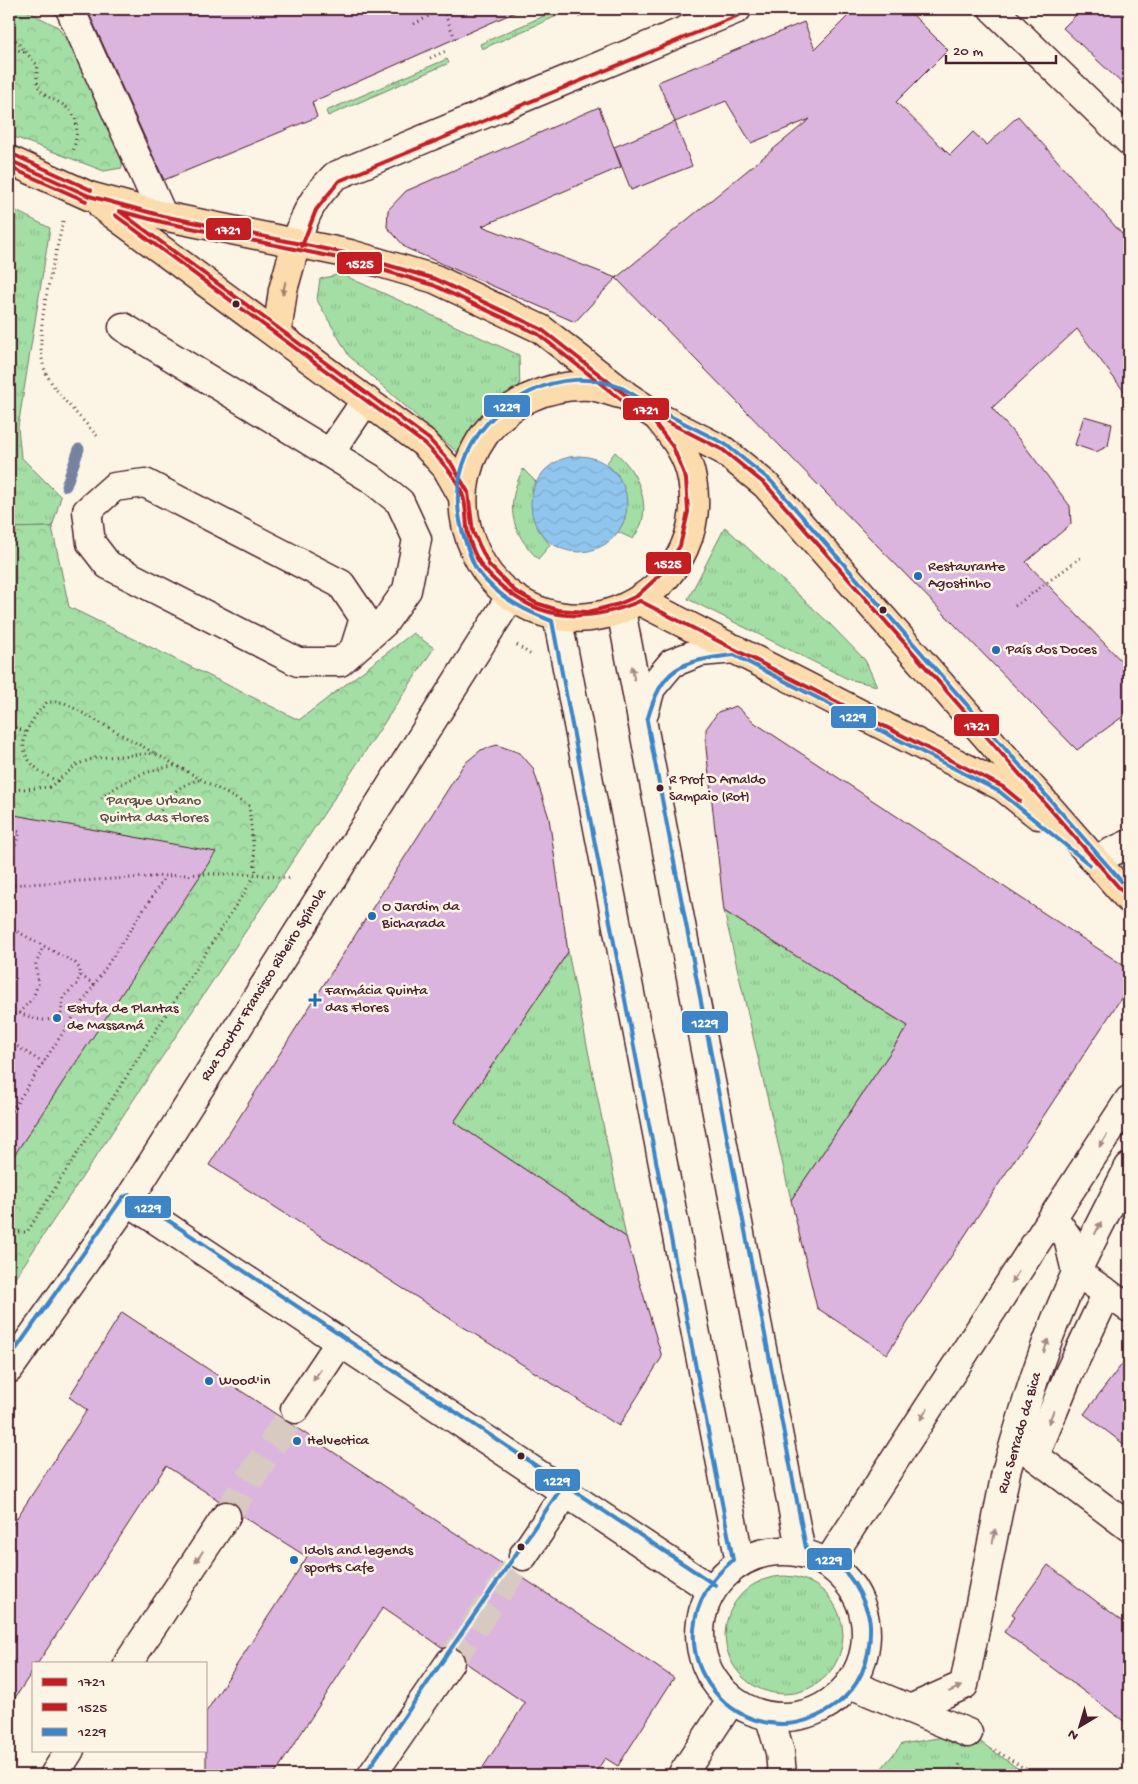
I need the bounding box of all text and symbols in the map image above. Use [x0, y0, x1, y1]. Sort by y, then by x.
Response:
scale bar [946, 32, 1056, 64]
text: 20 m [953, 43, 983, 61]
line badge: 1721 [205, 217, 252, 241]
text: 1721 [214, 223, 241, 240]
line badge: 1525 [336, 251, 383, 275]
text: 1525 [345, 257, 374, 274]
one-way arrow [280, 281, 288, 296]
unlabelled marker [231, 299, 241, 309]
line badge: 1229 [483, 394, 531, 418]
line badge: 1721 [622, 397, 670, 421]
text: 1229 [493, 400, 520, 417]
text: 1721 [632, 403, 659, 420]
line badge: 1525 [645, 551, 692, 575]
text: 1525 [653, 557, 682, 574]
place label: Restaurante Agostinho [928, 558, 1005, 593]
marker: Restaurante Agostinho [912, 570, 924, 582]
unlabelled marker [878, 605, 888, 615]
place label: País dos Doces [1005, 641, 1097, 659]
marker: País dos Doces [990, 644, 1002, 656]
one-way arrow [628, 665, 636, 681]
line badge: 1229 [830, 705, 877, 729]
text: 1229 [839, 710, 866, 727]
line badge: 1721 [953, 713, 1000, 737]
text: 1721 [963, 719, 990, 736]
place label: R Prof D Arnaldo Sampaio (Rot) [669, 772, 766, 806]
marker: R Prof D Arnaldo Sampaio (Rot) [655, 783, 665, 793]
park label: Parque Urbano Quinta das Flores [99, 792, 209, 827]
street label: Rua Doutor Francisco Ribeiro Spínola [197, 885, 331, 1085]
place label: O Jardim da Bicharada [381, 898, 460, 933]
marker: O Jardim da Bicharada [366, 910, 378, 922]
place label: Farmácia Quinta das Flores [324, 982, 428, 1017]
marker: Farmácia Quinta das Flores [309, 994, 321, 1006]
place label: Estufa de Plantas de Massamá [67, 1000, 179, 1035]
line badge: 1229 [681, 1010, 729, 1034]
marker: Estufa de Plantas de Massamá [51, 1012, 63, 1024]
text: 1229 [691, 1016, 718, 1033]
one-way arrow [1098, 1135, 1108, 1148]
line badge: 1229 [124, 1195, 172, 1219]
text: 1229 [134, 1201, 161, 1218]
one-way arrow [1094, 1221, 1102, 1236]
one-way arrow [1010, 1271, 1019, 1284]
one-way arrow [1043, 1338, 1050, 1353]
one-way arrow [312, 1369, 322, 1382]
street label: Rua Serrado da Bica [994, 1370, 1046, 1496]
place label: Wood'in [219, 1372, 270, 1390]
marker: Wood'in [203, 1375, 215, 1387]
one-way arrow [920, 1407, 929, 1420]
one-way arrow [1047, 1410, 1055, 1425]
place label: Helvectica [307, 1432, 370, 1450]
marker: Helvectica [291, 1435, 303, 1447]
unlabelled marker [516, 1451, 526, 1461]
line badge: 1229 [534, 1468, 581, 1492]
text: 1229 [543, 1474, 570, 1491]
one-way arrow [990, 1528, 998, 1543]
place label: Idols and legends sports Cafe [304, 1542, 414, 1577]
unlabelled marker [516, 1542, 526, 1552]
line badge: 1229 [806, 1547, 853, 1571]
one-way arrow [194, 1550, 204, 1563]
text: 1229 [815, 1553, 842, 1570]
marker: Idols and legends sports Cafe [288, 1554, 300, 1566]
legend [32, 1662, 208, 1752]
text: 1721 [77, 1674, 105, 1692]
one-way arrow [948, 1685, 962, 1693]
text: 1525 [77, 1700, 107, 1718]
north arrow [1056, 1702, 1106, 1752]
text: 1229 [77, 1724, 107, 1742]
text: N [1065, 1725, 1082, 1744]

